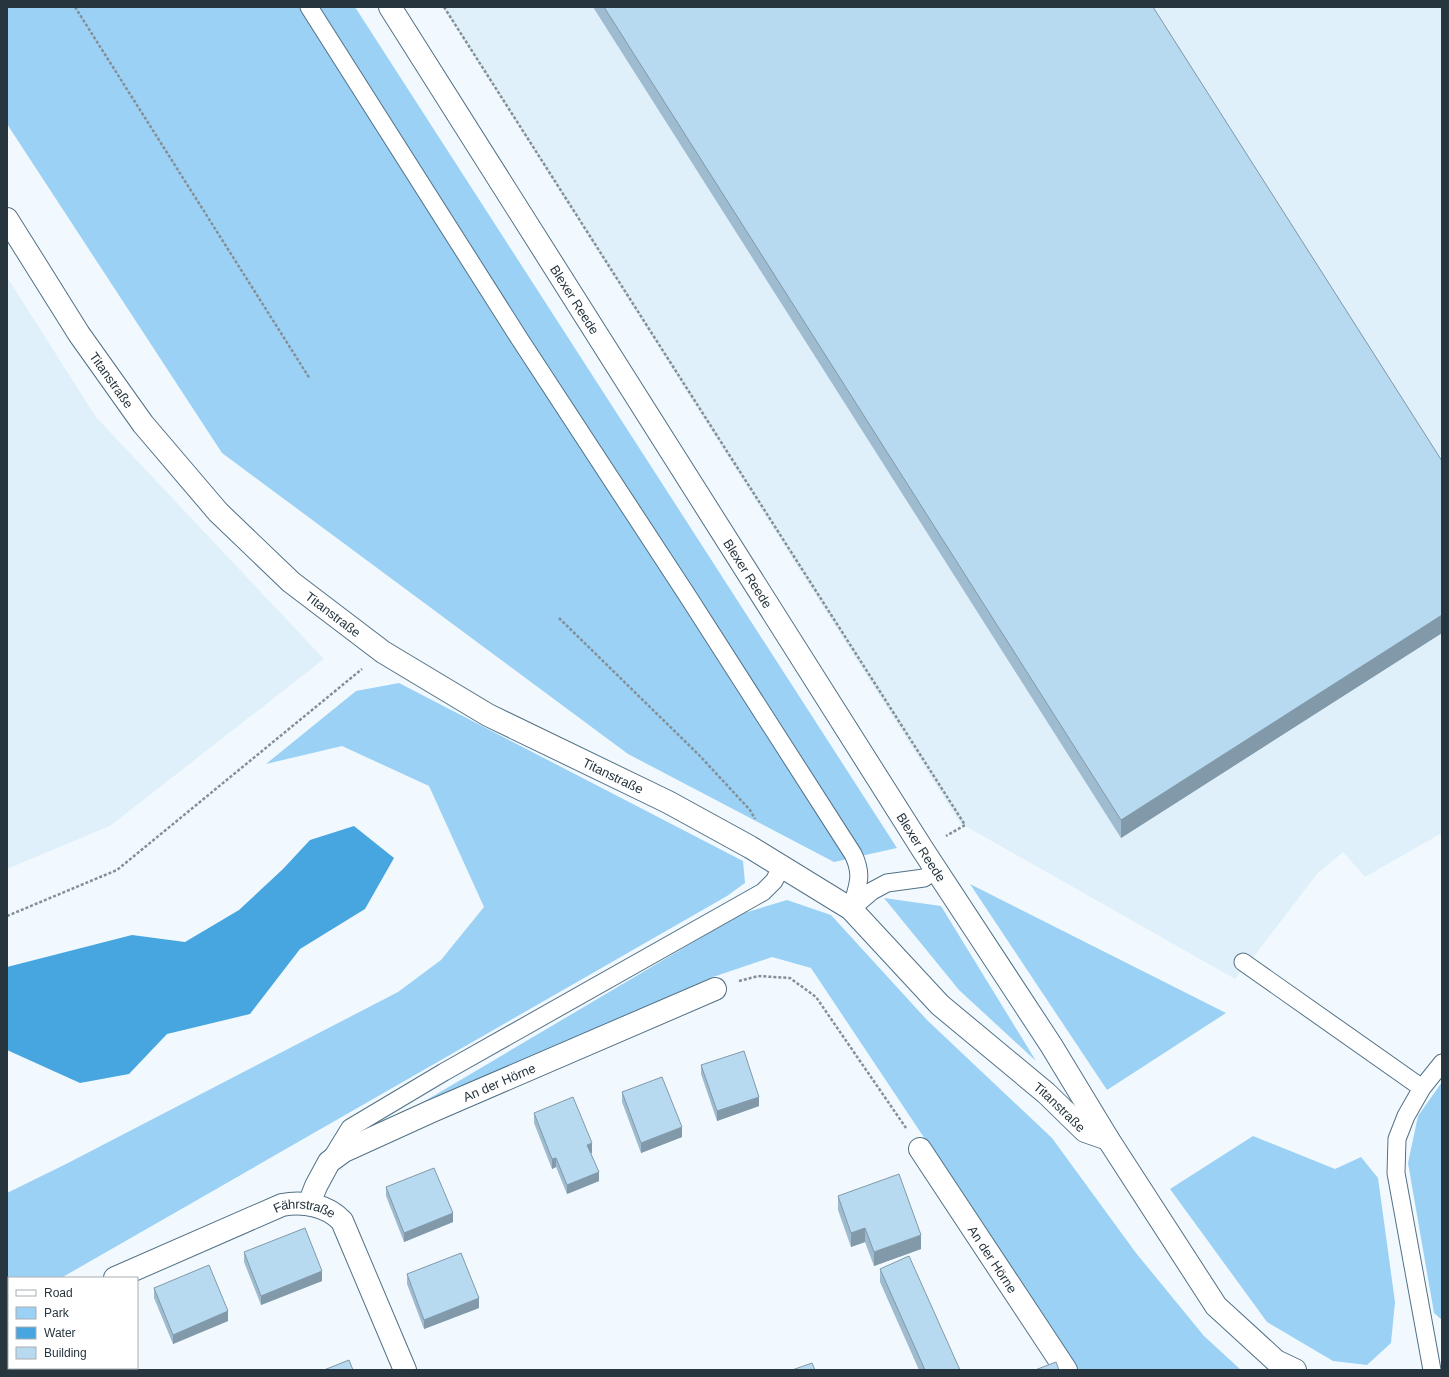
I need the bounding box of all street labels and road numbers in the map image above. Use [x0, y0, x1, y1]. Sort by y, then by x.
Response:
street label: Blexer Reede [548, 262, 602, 337]
street label: Titanstraße [87, 349, 137, 411]
street label: Blexer Reede [721, 536, 775, 611]
street label: Titanstraße [303, 588, 364, 640]
street label: Titanstraße [581, 755, 646, 796]
street label: Blexer Reede [894, 810, 949, 884]
street label: An der Hörne [461, 1060, 538, 1104]
street label: Titanstraße [1031, 1079, 1089, 1135]
street label: Fährstraße [271, 1196, 338, 1221]
street label: An der Hörne [965, 1223, 1020, 1296]

